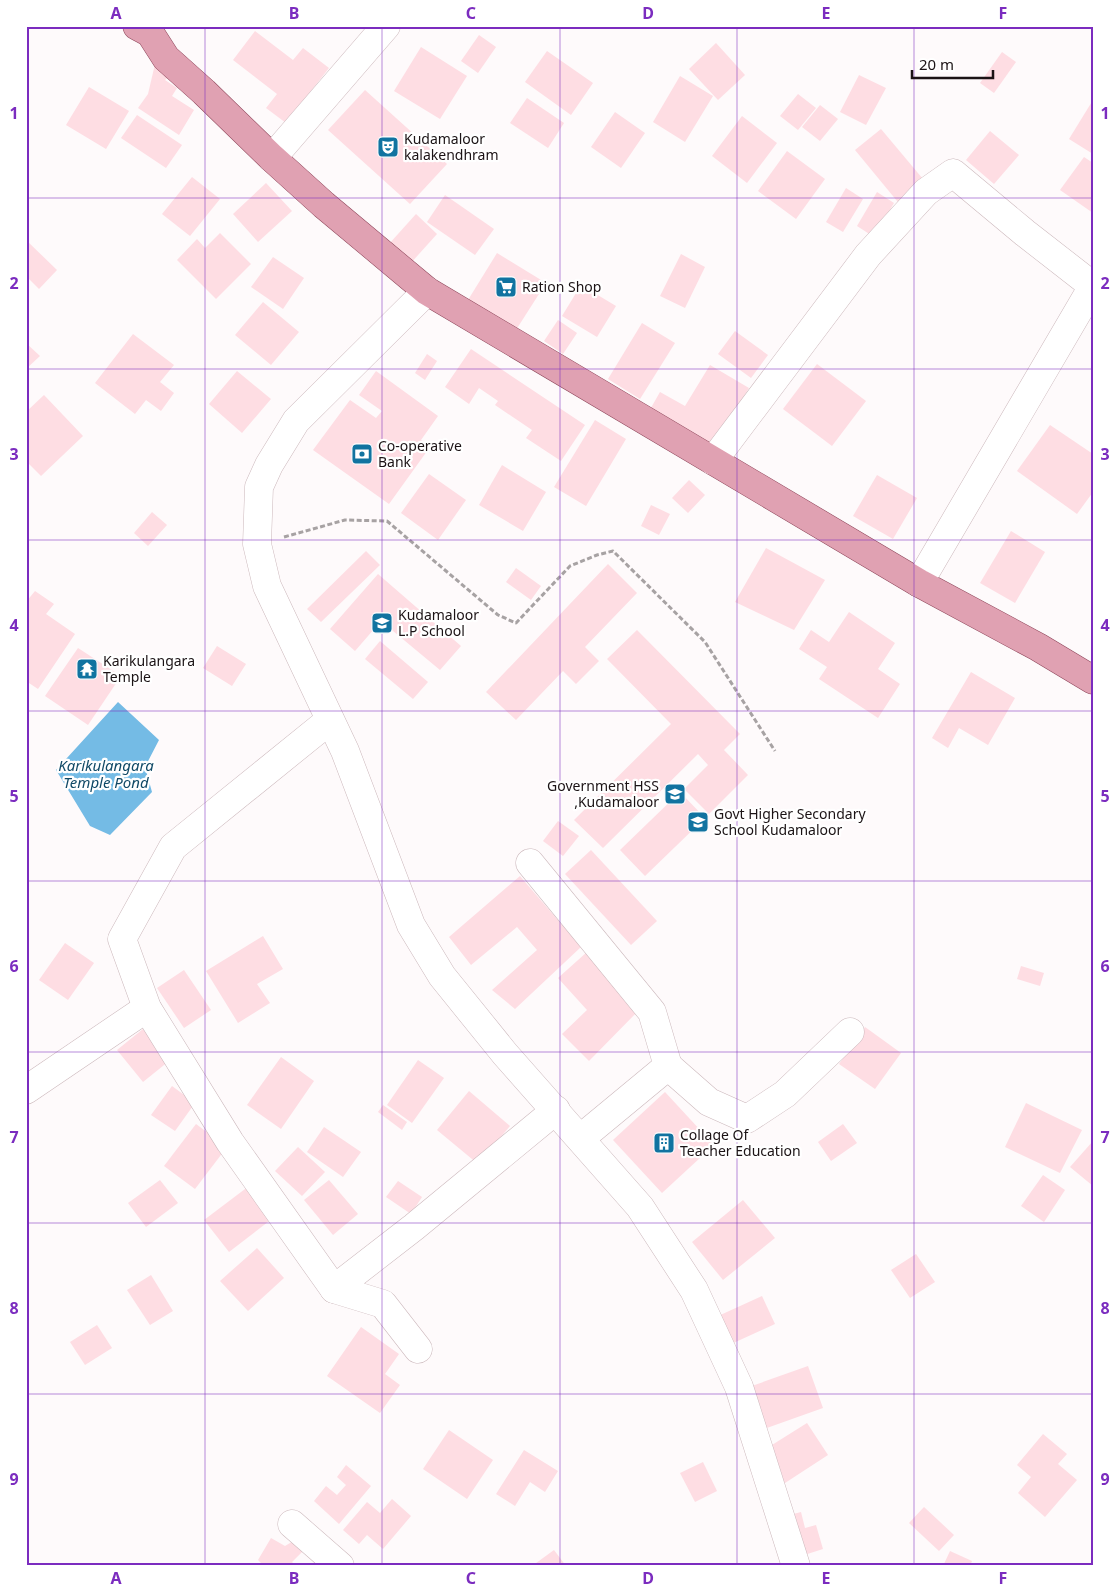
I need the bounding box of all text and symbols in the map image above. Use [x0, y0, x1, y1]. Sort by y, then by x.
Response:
text: A [110, 2, 122, 24]
text: B [289, 2, 299, 24]
text: C [466, 2, 476, 24]
text: D [642, 2, 654, 24]
text: E [822, 2, 831, 24]
text: F [999, 2, 1007, 24]
scale bar [912, 48, 993, 80]
text: 20 m [919, 54, 954, 74]
text: 1 [9, 102, 19, 124]
text: 1 [1100, 102, 1110, 124]
place label: Kudamaloor kalakendhram [404, 129, 499, 164]
theatre icon: Kudamaloor kalakendhram [376, 135, 400, 159]
text: 2 [9, 272, 19, 294]
text: 2 [1100, 272, 1110, 294]
supermarket icon: Ration Shop [494, 275, 518, 299]
place label: Ration Shop [522, 277, 601, 296]
place label: Co-operative Bank [378, 436, 462, 471]
bank icon: Co-operative Bank [350, 442, 374, 466]
text: 3 [9, 443, 19, 465]
text: 3 [1100, 443, 1110, 465]
place label: Kudamaloor L.P School [398, 605, 479, 640]
school or university icon: Kudamaloor L.P School [370, 611, 394, 635]
text: 4 [9, 614, 19, 636]
text: 4 [1100, 614, 1110, 636]
place label: Karikulangara Temple [103, 651, 195, 686]
temple icon: Karikulangara Temple [75, 657, 99, 681]
water label: Karikulangara Temple Pond [58, 755, 154, 792]
place label: Government HSS ,Kudamaloor [547, 776, 659, 811]
school or university icon: Government HSS ,Kudamaloor [663, 782, 687, 806]
text: 5 [9, 785, 19, 807]
text: 5 [1100, 785, 1110, 807]
place label: Govt Higher Secondary School Kudamaloor [714, 804, 866, 839]
school or university icon: Govt Higher Secondary School Kudamaloor [686, 810, 710, 834]
text: 6 [9, 955, 19, 977]
text: 6 [1100, 955, 1110, 977]
place label: Collage Of Teacher Education [680, 1125, 801, 1160]
text: 7 [9, 1126, 19, 1148]
text: 7 [1100, 1126, 1110, 1148]
building icon: Collage Of Teacher Education [652, 1131, 676, 1155]
text: 8 [9, 1297, 19, 1319]
text: 8 [1100, 1297, 1110, 1319]
text: 9 [9, 1468, 19, 1490]
text: 9 [1100, 1468, 1110, 1490]
text: A [110, 1567, 122, 1589]
text: B [289, 1567, 299, 1589]
text: C [466, 1567, 476, 1589]
text: D [642, 1567, 654, 1589]
text: E [822, 1567, 831, 1589]
text: F [999, 1567, 1007, 1589]

